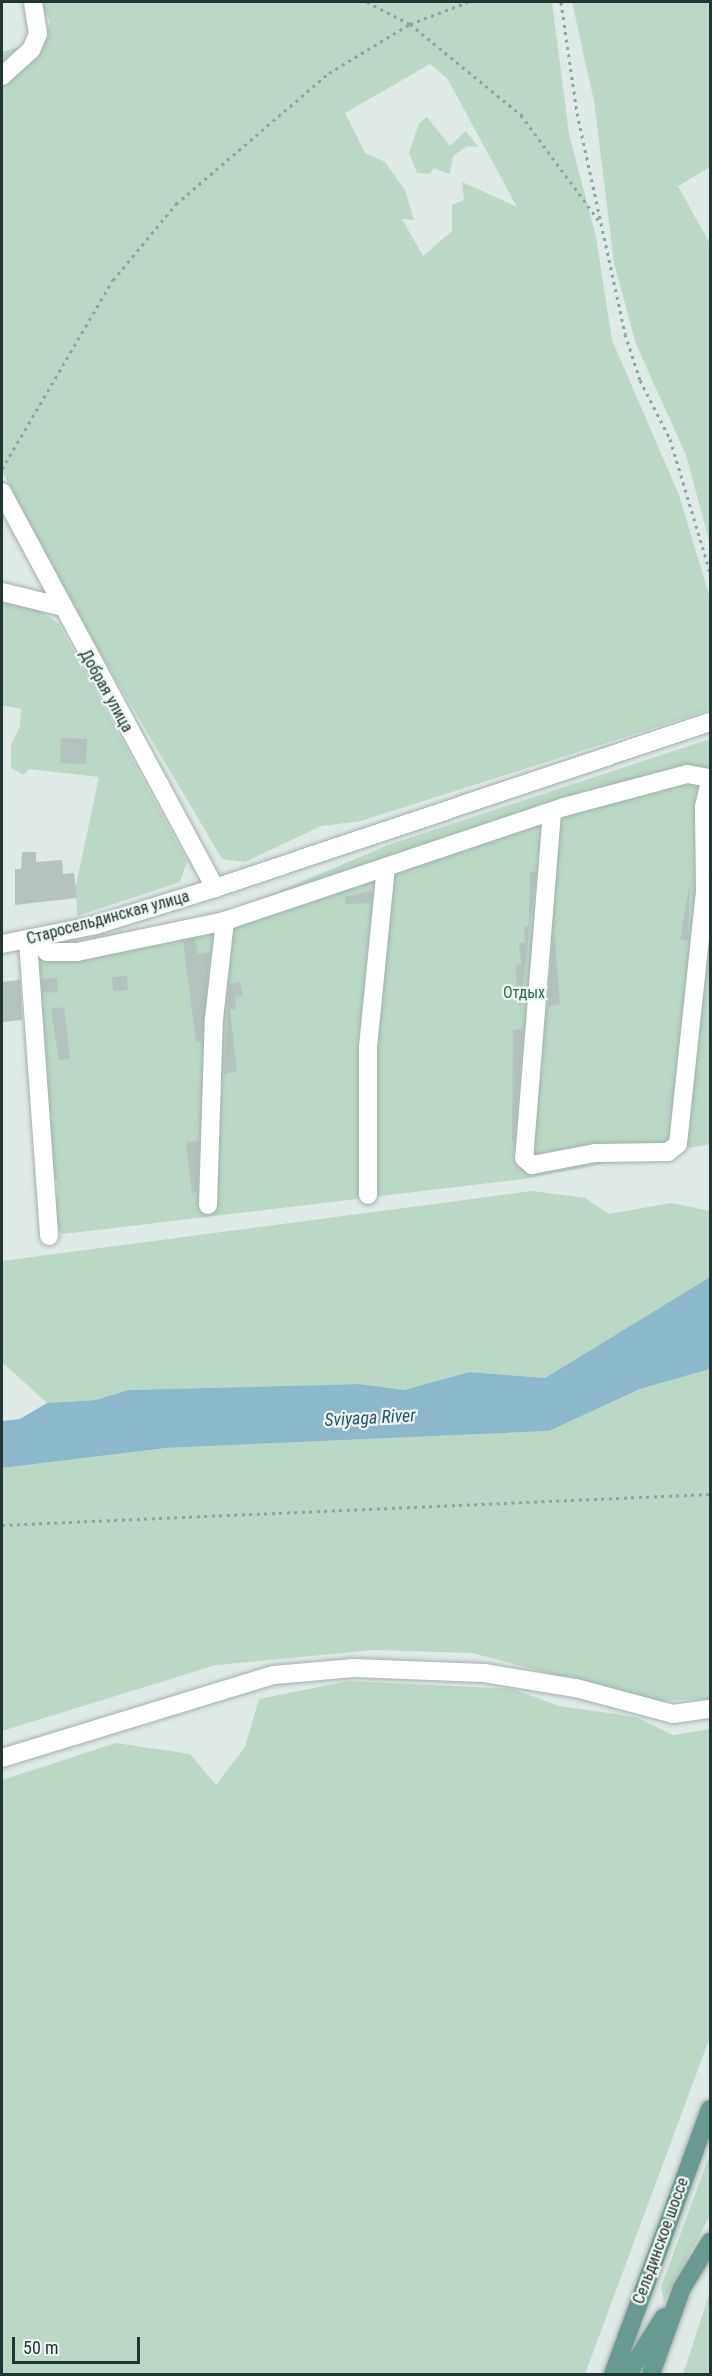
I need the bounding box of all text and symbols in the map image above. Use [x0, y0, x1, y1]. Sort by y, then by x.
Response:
street label: Добрая улица [75, 646, 137, 736]
street label: Старосельдинская улица [24, 887, 192, 949]
park label: Отдых [503, 983, 545, 1003]
water label: Sviyaga River [324, 1405, 416, 1431]
street label: Сельдинское шоссе [629, 2175, 693, 2307]
scale bar [15, 2325, 142, 2363]
text: 50 m [23, 2337, 58, 2358]

